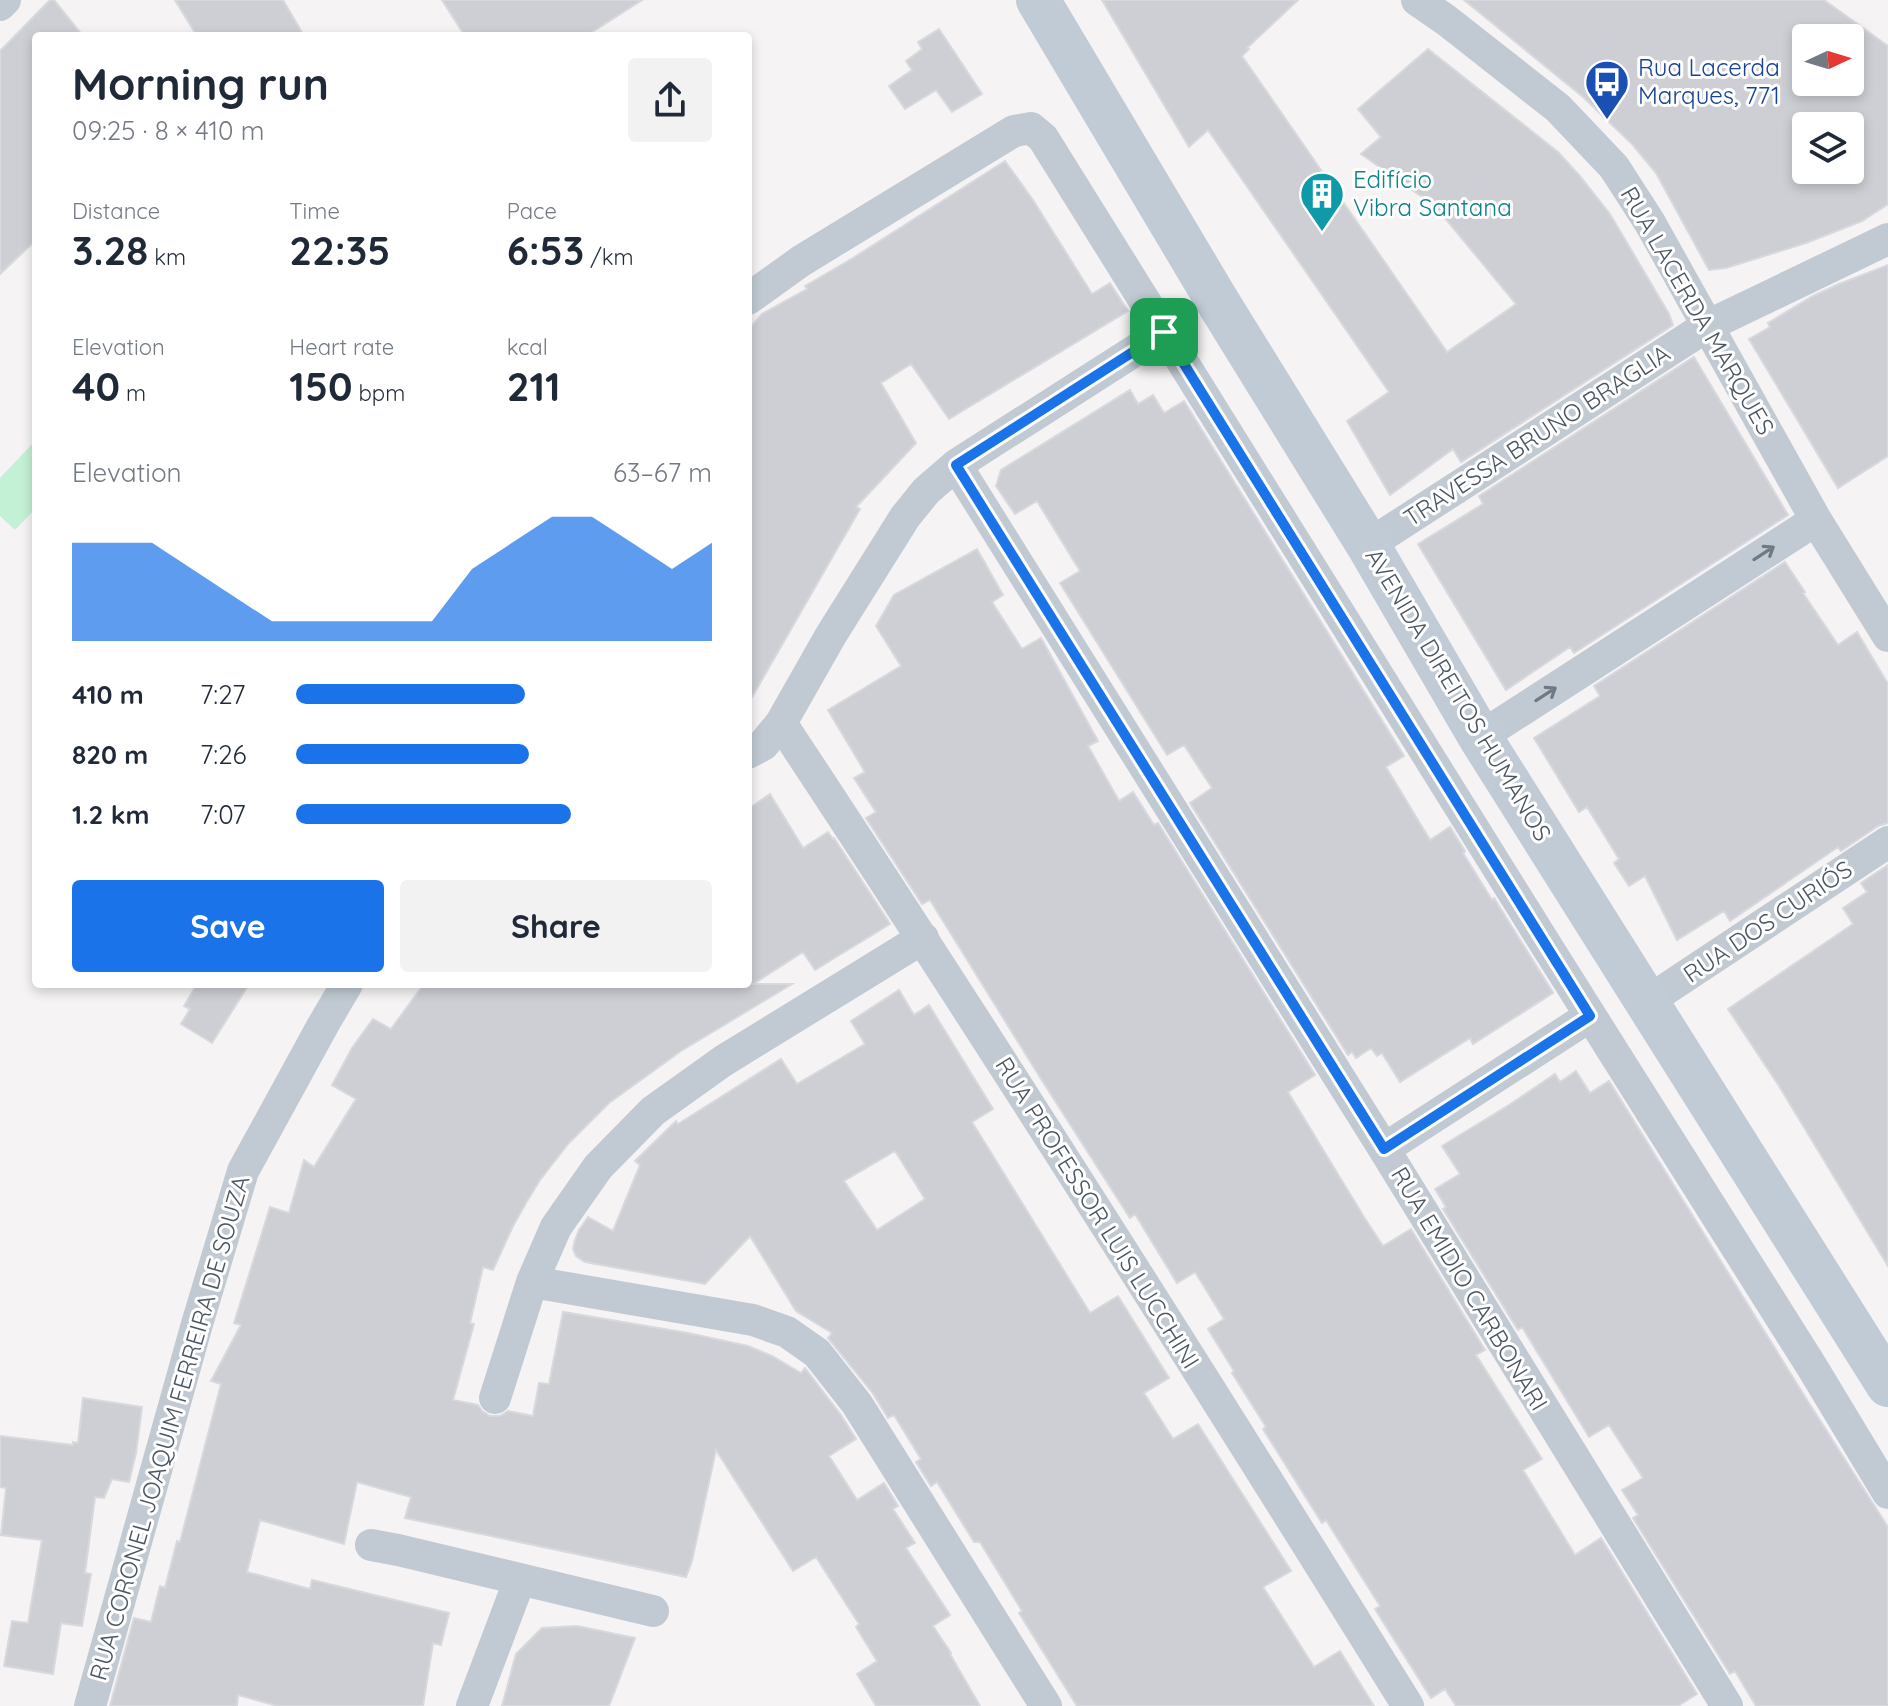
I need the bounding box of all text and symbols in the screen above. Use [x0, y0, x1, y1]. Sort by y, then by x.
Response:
north arrow [1792, 24, 1864, 96]
map controls [1792, 24, 1864, 184]
place label: Rua Lacerda Marques, 771 [1638, 52, 1780, 110]
text: Morning run [72, 56, 329, 111]
button: share [628, 58, 712, 142]
bus stop icon: Rua Lacerda Marques, 771 [1583, 58, 1631, 121]
button: layers [1792, 112, 1864, 184]
text: 09:25 · 8 × 410 m [72, 114, 264, 147]
place label: Edifício Vibra Santana [1353, 164, 1512, 222]
building icon: Edifício Vibra Santana [1298, 170, 1346, 233]
street label: RUA LACERDA MARQUES [1614, 181, 1781, 440]
text: Distance [72, 197, 160, 225]
text: Time [289, 197, 340, 225]
text: Pace [507, 197, 557, 225]
text: 3.28 [72, 225, 148, 275]
text: 22:35 [289, 225, 390, 275]
text: 6:53 [507, 225, 584, 275]
text: km [148, 243, 186, 271]
text: /km [584, 243, 634, 271]
pin [1130, 298, 1198, 366]
icon: arrive [1142, 310, 1186, 354]
text: Elevation [72, 333, 165, 361]
text: Heart rate [289, 333, 394, 361]
text: kcal [507, 333, 548, 361]
street label: TRAVESSA BRUNO BRAGLIA [1398, 338, 1675, 533]
text: 40 [72, 361, 120, 411]
text: 150 [289, 361, 353, 411]
text: 211 [507, 361, 561, 411]
text: m [120, 379, 146, 407]
text: bpm [353, 379, 405, 407]
text: Elevation [72, 456, 182, 489]
text: 63–67 m [613, 456, 712, 489]
street label: AVENIDA DIREITOS HUMANOS [1359, 543, 1558, 846]
one-way arrow [1752, 545, 1775, 561]
text: 410 m [72, 678, 144, 711]
text: 7:27 [200, 678, 245, 711]
one-way arrow [1534, 686, 1557, 702]
text: 820 m [72, 738, 148, 771]
text: 7:26 [200, 738, 247, 771]
text: 1.2 km [72, 798, 149, 831]
text: 7:07 [200, 798, 246, 831]
street label: RUA DOS CURIÓS [1677, 854, 1858, 989]
button: Save [72, 880, 384, 972]
button: Share [400, 880, 712, 972]
street label: RUA PROFESSOR LUIS LUCCHINI [989, 1051, 1206, 1374]
street label: RUA EMIDIO CARBONARI [1385, 1161, 1555, 1416]
street label: RUA CORONEL JOAQUIM FERREIRA DE SOUZA [82, 1172, 256, 1684]

